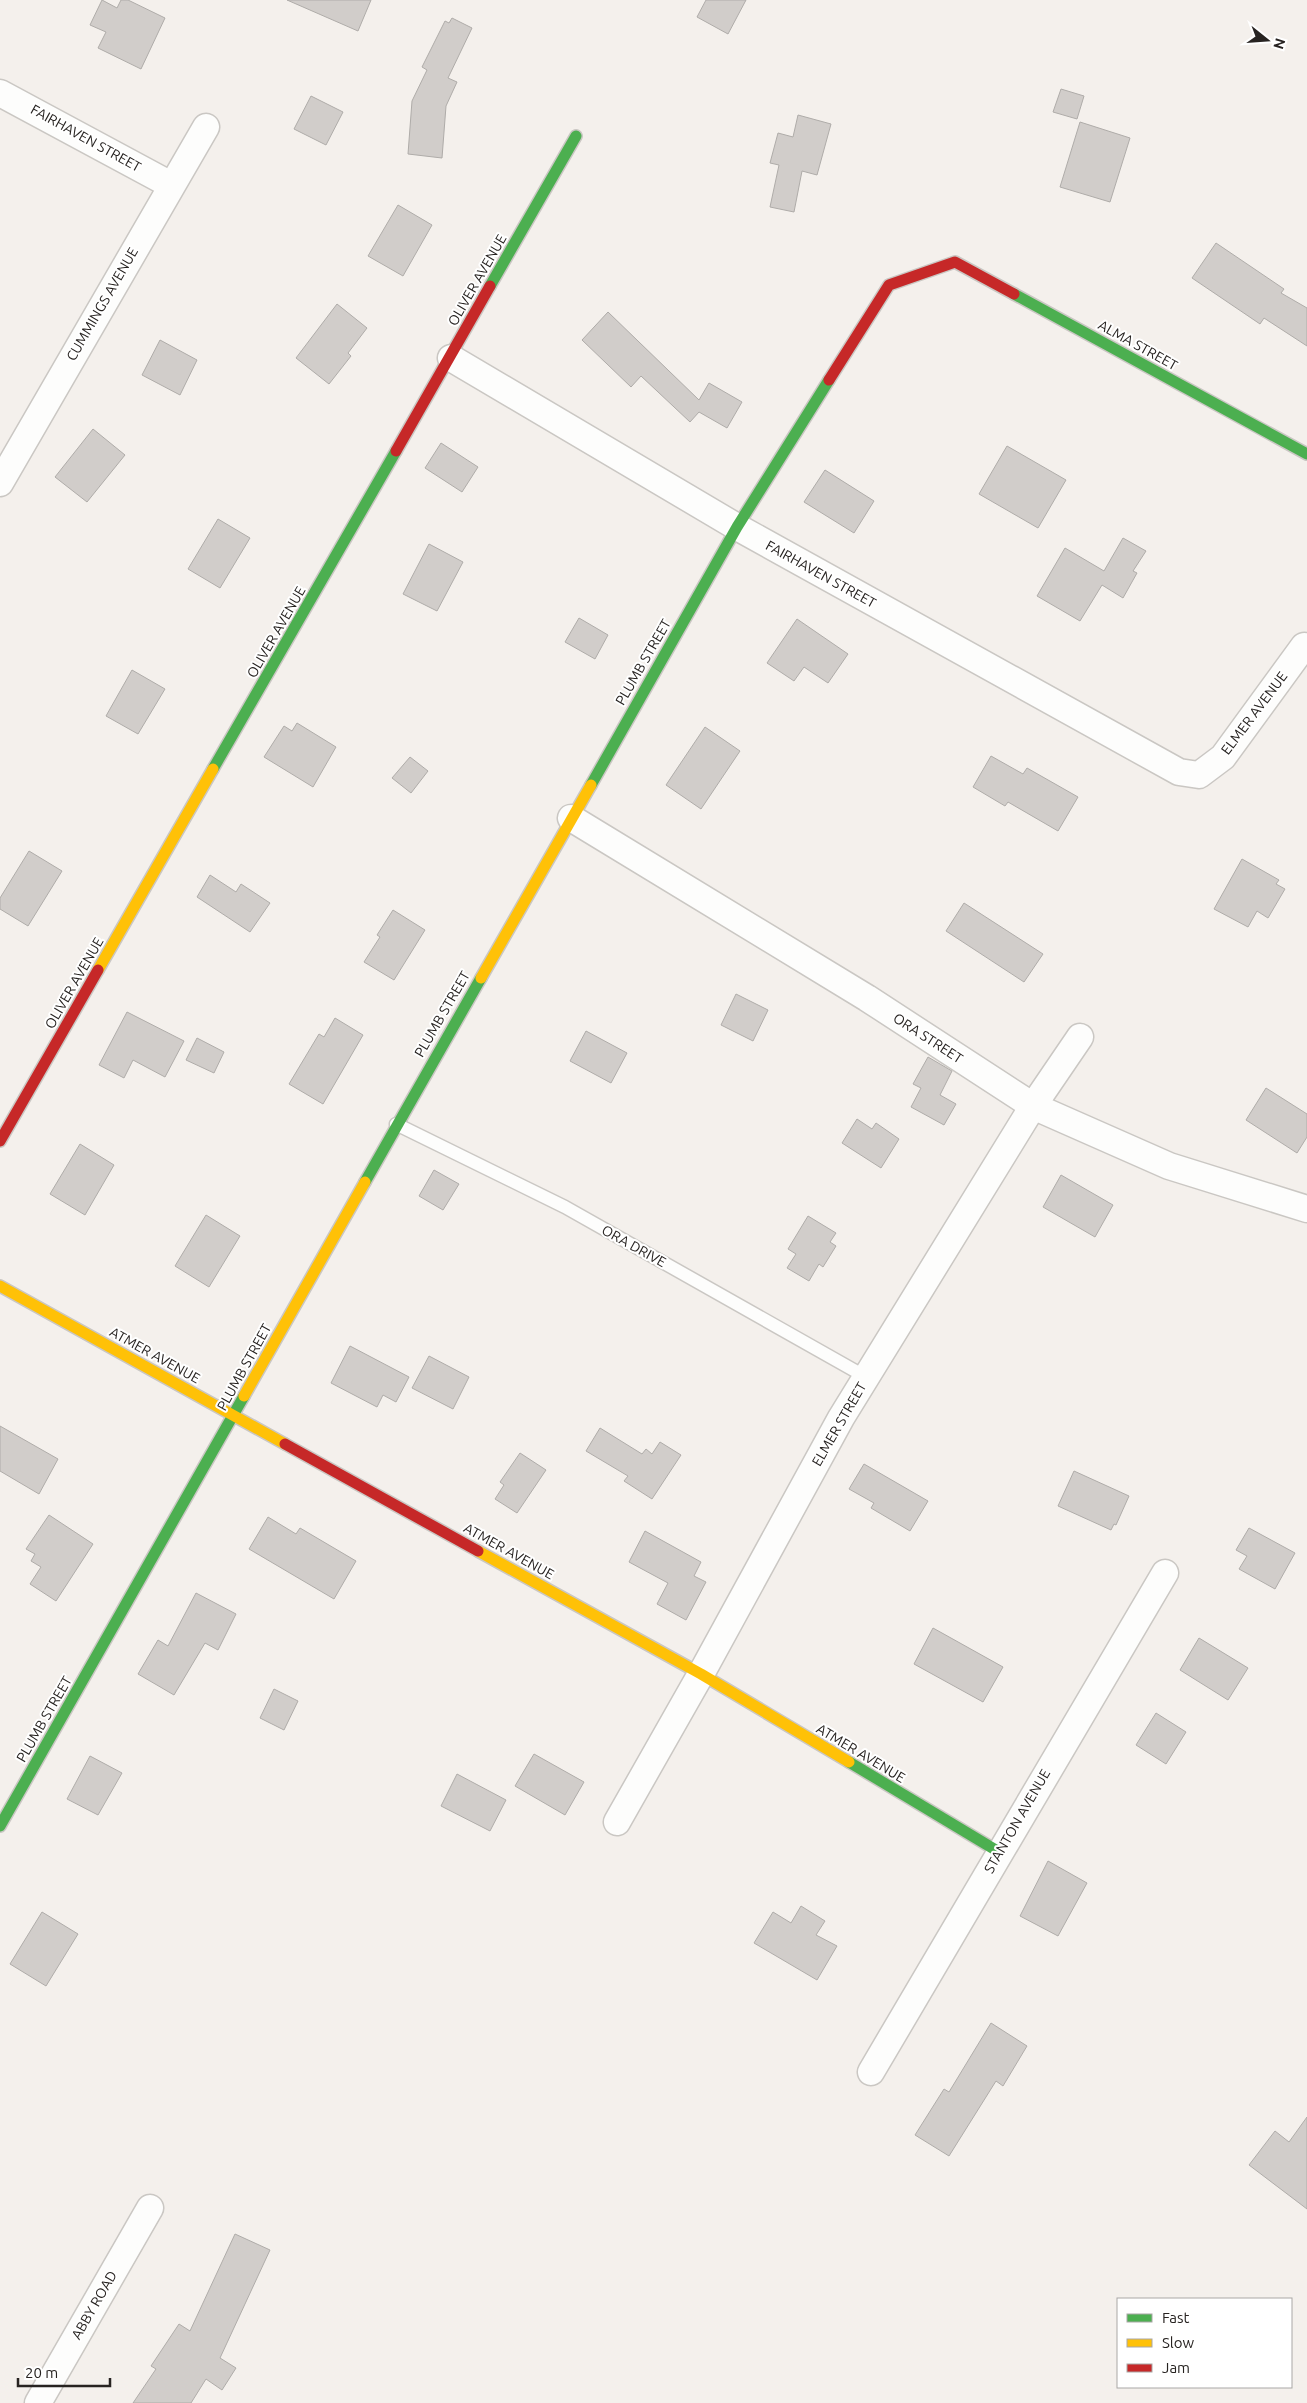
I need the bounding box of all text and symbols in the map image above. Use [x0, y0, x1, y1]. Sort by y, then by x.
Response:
north arrow [1242, 15, 1292, 65]
text: N [1270, 36, 1289, 51]
street label: FAIRHAVEN STREET [28, 101, 144, 175]
street label: OLIVER AVENUE [444, 231, 510, 329]
street label: CUMMINGS AVENUE [63, 244, 141, 364]
street label: ALMA STREET [1096, 317, 1181, 373]
street label: FAIRHAVEN STREET [763, 537, 879, 611]
street label: OLIVER AVENUE [243, 583, 309, 681]
street label: PLUMB STREET [612, 616, 674, 708]
street label: ELMER AVENUE [1218, 668, 1290, 758]
street label: OLIVER AVENUE [41, 934, 107, 1032]
street label: PLUMB STREET [411, 968, 473, 1060]
street label: ORA STREET [890, 1010, 966, 1067]
street label: ORA DRIVE [599, 1222, 669, 1270]
street label: PLUMB STREET [214, 1321, 275, 1413]
street label: ATMER AVENUE [107, 1324, 203, 1386]
street label: ELMER STREET [809, 1379, 870, 1469]
street label: ATMER AVENUE [461, 1520, 557, 1582]
street label: PLUMB STREET [13, 1673, 75, 1765]
street label: ATMER AVENUE [814, 1720, 908, 1786]
street label: STANTON AVENUE [981, 1766, 1053, 1876]
street label: ABBY ROAD [68, 2268, 120, 2342]
legend [1117, 2298, 1292, 2388]
text: Fast [1162, 2309, 1190, 2326]
text: Slow [1162, 2334, 1195, 2351]
scale bar [18, 2356, 110, 2388]
text: Jam [1162, 2359, 1190, 2376]
text: 20 m [25, 2364, 58, 2381]

